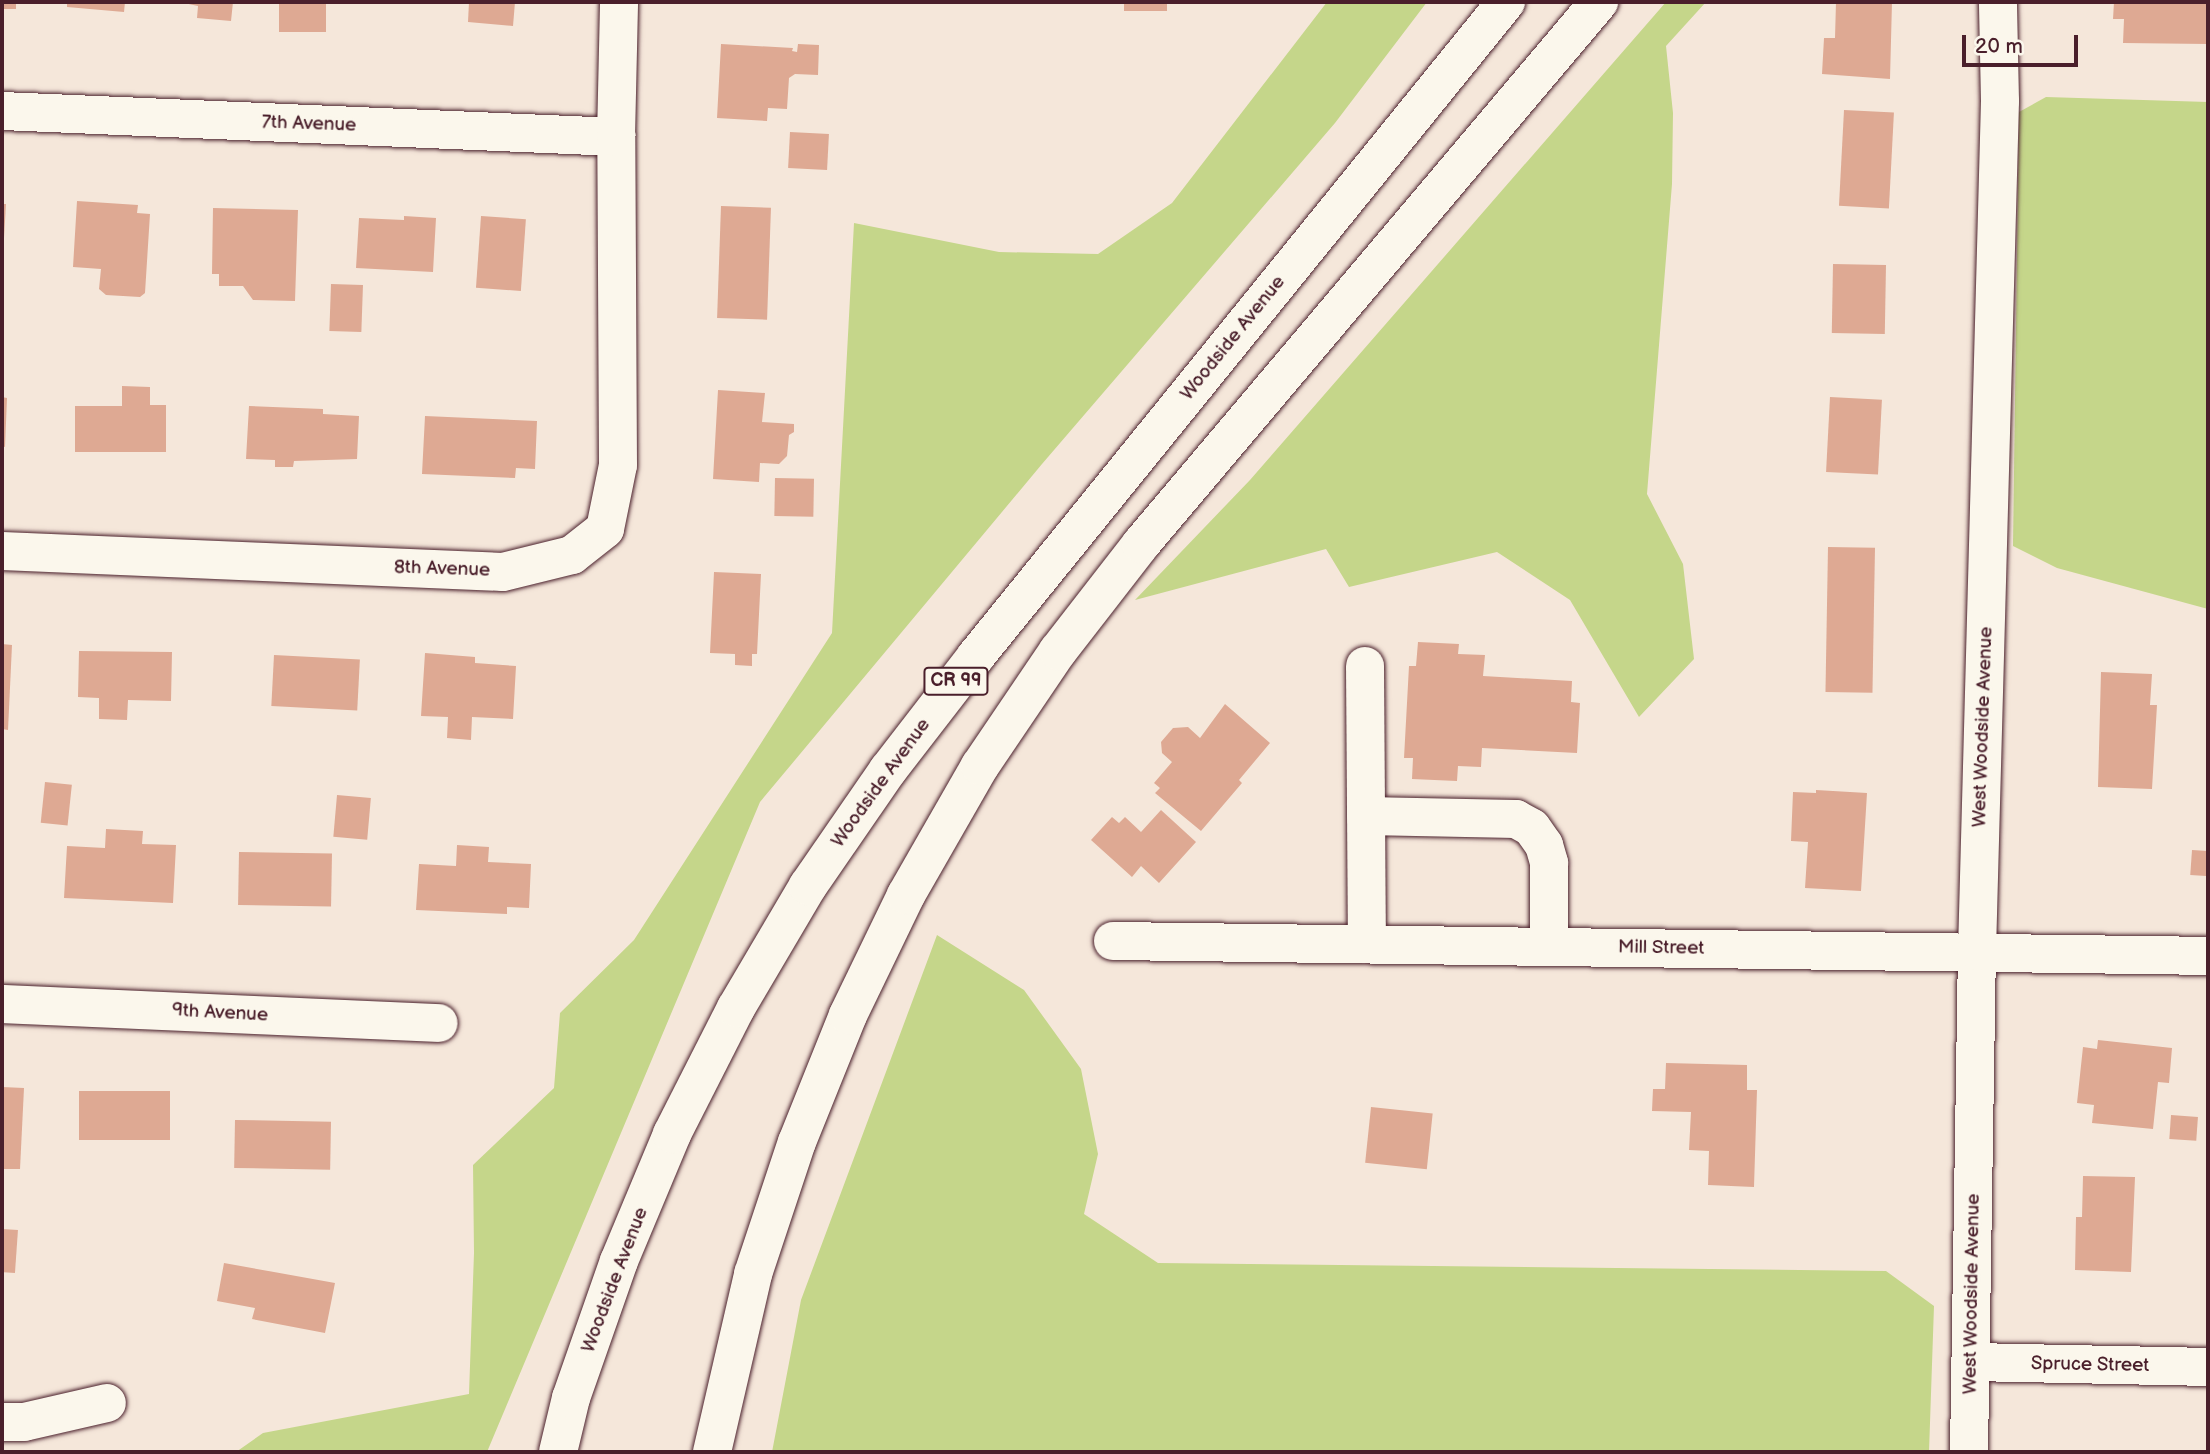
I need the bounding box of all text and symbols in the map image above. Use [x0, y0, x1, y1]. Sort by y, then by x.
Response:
scale bar [1965, 21, 2080, 65]
text: 20 m [1975, 34, 2023, 59]
street label: 7th Avenue [261, 111, 357, 137]
street label: Woodside Avenue [1176, 271, 1290, 405]
street label: 8th Avenue [393, 556, 491, 582]
street label: West Woodside Avenue [1968, 626, 1998, 828]
road number: CR 99 [923, 666, 989, 696]
street label: Woodside Avenue [827, 714, 935, 852]
street label: Mill Street [1617, 936, 1705, 960]
street label: 9th Avenue [171, 999, 269, 1027]
street label: West Woodside Avenue [1959, 1193, 1985, 1395]
street label: Woodside Avenue [577, 1204, 653, 1356]
street label: Spruce Street [2030, 1353, 2150, 1377]

